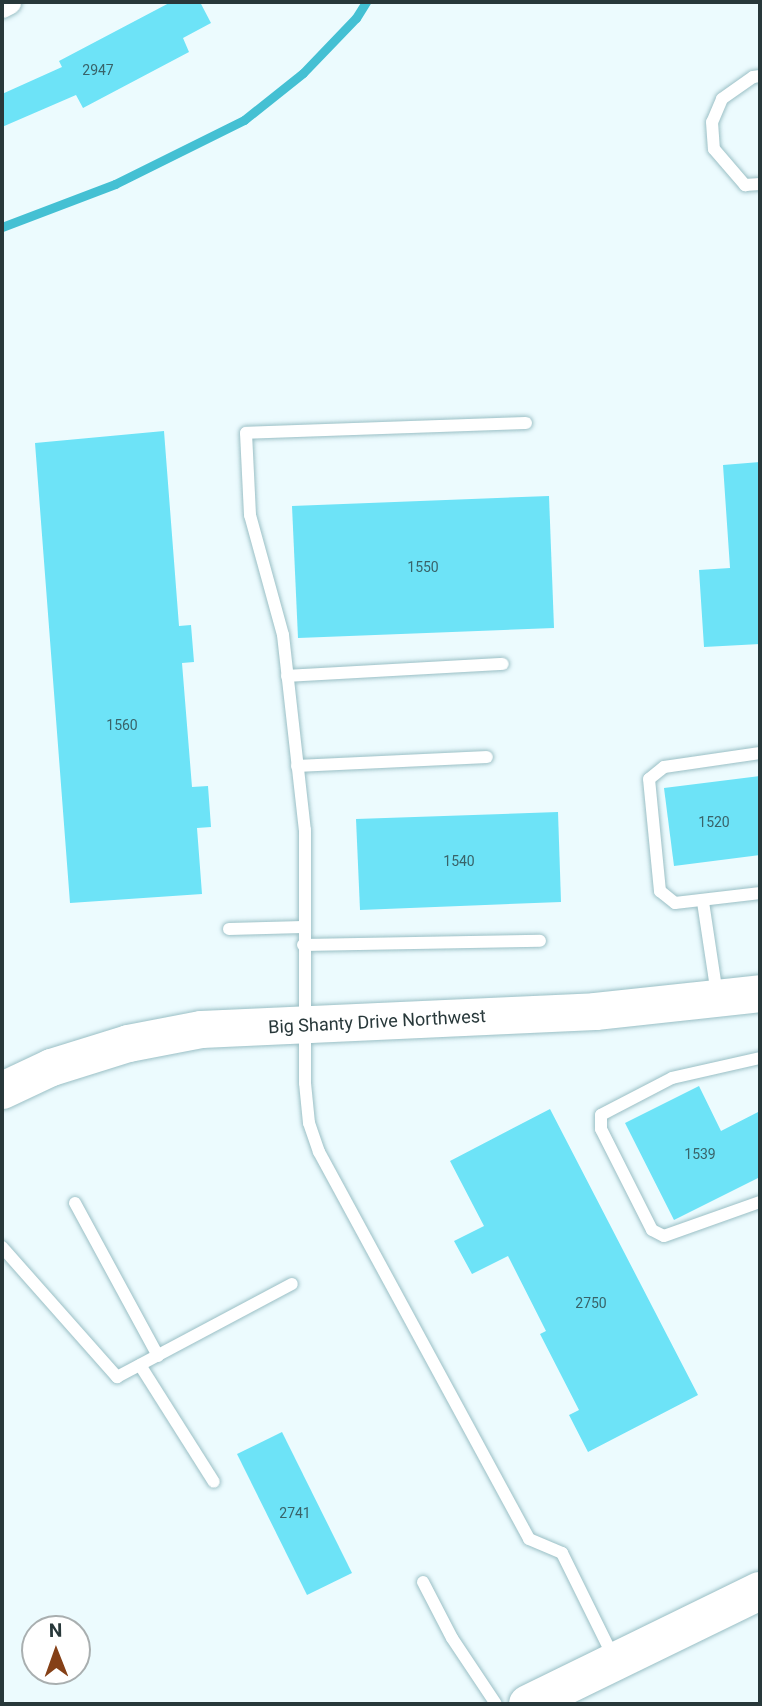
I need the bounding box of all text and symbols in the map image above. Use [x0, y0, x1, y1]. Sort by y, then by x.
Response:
house number: 2947 [82, 62, 114, 78]
house number: 1550 [407, 559, 439, 575]
house number: 1560 [106, 717, 138, 733]
house number: 1520 [698, 814, 730, 830]
house number: 1540 [443, 853, 475, 869]
street label: Big Shanty Drive Northwest [268, 1006, 486, 1038]
house number: 1539 [684, 1146, 716, 1162]
house number: 2750 [575, 1295, 607, 1311]
house number: 2741 [279, 1505, 311, 1521]
north arrow [21, 1615, 91, 1685]
text: N [49, 1619, 63, 1642]

